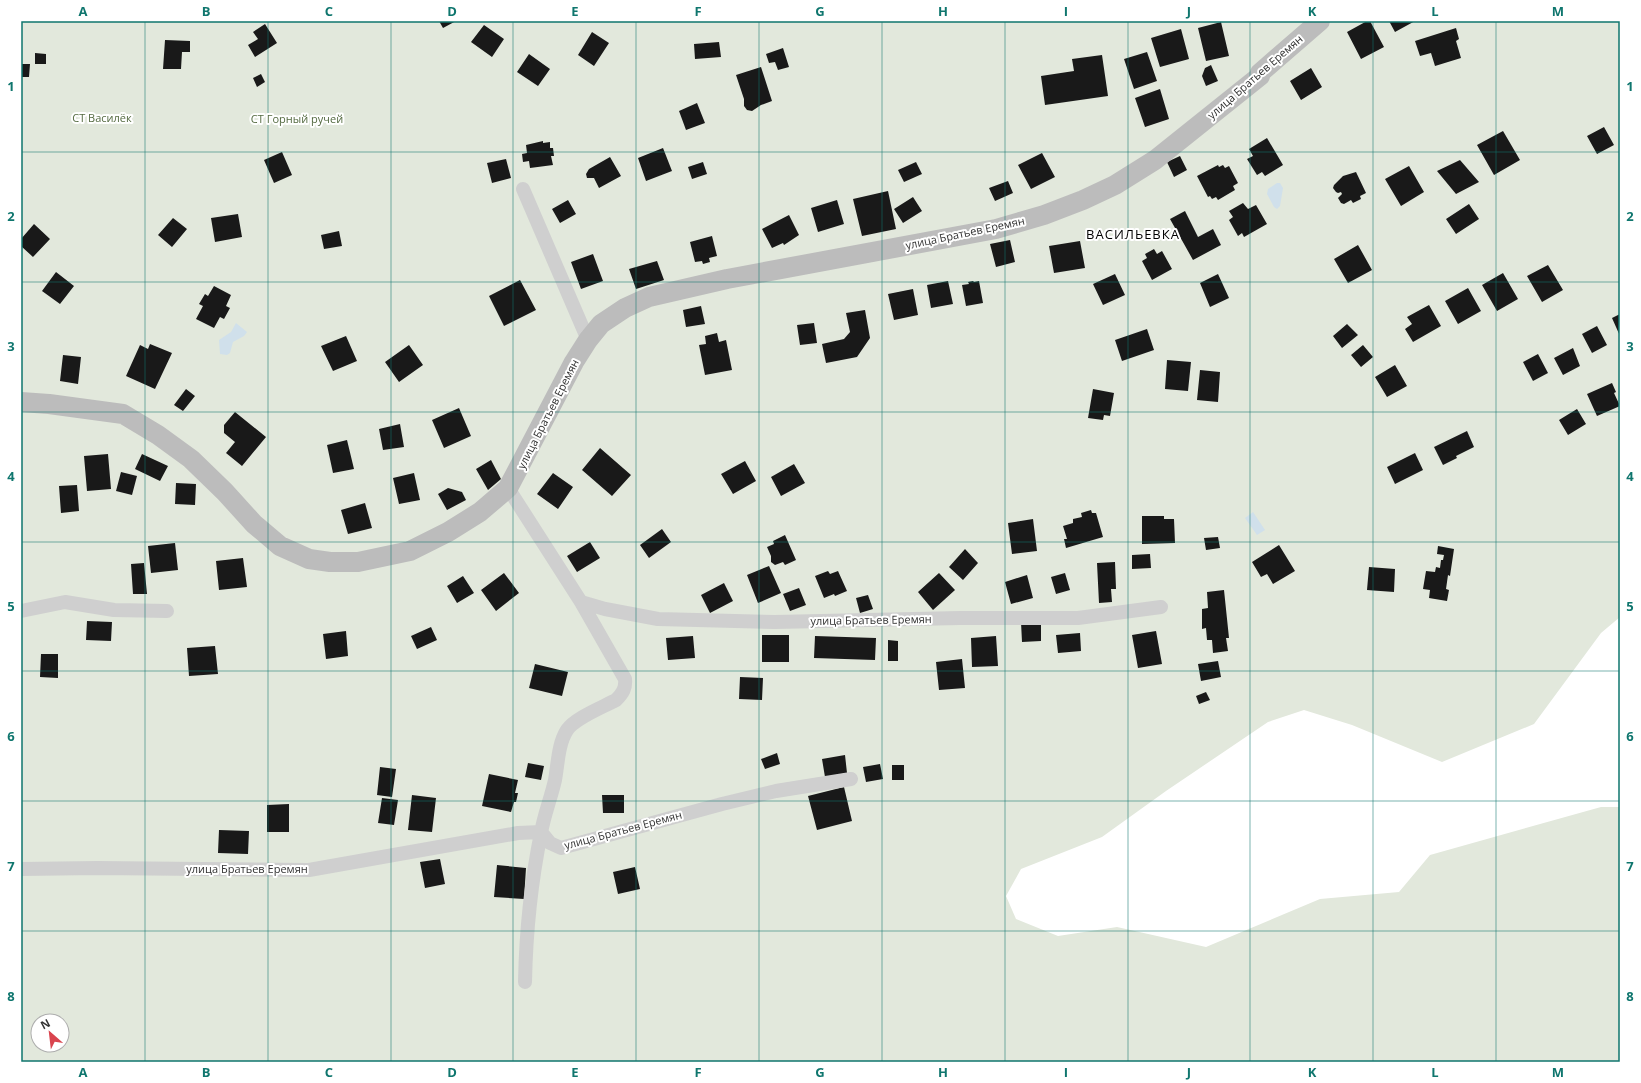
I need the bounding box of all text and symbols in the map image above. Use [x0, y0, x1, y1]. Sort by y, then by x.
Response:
text: A [79, 2, 88, 20]
text: B [202, 2, 211, 20]
text: C [325, 2, 333, 20]
text: D [447, 2, 457, 20]
text: E [571, 2, 579, 20]
text: F [694, 2, 702, 20]
text: G [815, 2, 825, 20]
text: H [938, 2, 948, 20]
text: I [1064, 2, 1068, 20]
text: J [1186, 2, 1191, 20]
text: K [1308, 2, 1317, 20]
text: L [1431, 2, 1439, 20]
text: M [1552, 2, 1564, 20]
street label: улица Братьев Еремян [1204, 31, 1305, 122]
text: 1 [7, 77, 15, 95]
text: 1 [1626, 77, 1634, 95]
park label: СТ Василёк [72, 110, 132, 125]
park label: СТ Горный ручей [251, 111, 343, 126]
text: 2 [7, 207, 15, 225]
text: 2 [1626, 207, 1634, 225]
street label: улица Братьев Еремян [904, 213, 1026, 252]
district label: ВАСИЛЬЕВКА [1086, 225, 1180, 243]
text: 3 [7, 337, 15, 355]
text: 3 [1626, 337, 1634, 355]
street label: улица Братьев Еремян [513, 356, 582, 471]
text: 4 [7, 467, 15, 485]
text: 4 [1626, 467, 1634, 485]
text: 5 [7, 597, 15, 615]
text: 5 [1626, 597, 1634, 615]
street label: улица Братьев Еремян [810, 611, 932, 628]
text: 6 [7, 727, 15, 745]
text: 6 [1626, 727, 1634, 745]
street label: улица Братьев Еремян [562, 807, 683, 852]
text: 7 [7, 857, 15, 875]
text: 7 [1626, 857, 1634, 875]
street label: улица Братьев Еремян [186, 861, 308, 876]
text: 8 [7, 987, 15, 1005]
text: 8 [1626, 987, 1634, 1005]
north arrow [30, 1013, 70, 1053]
text: N [38, 1015, 53, 1032]
text: A [79, 1063, 88, 1081]
text: B [202, 1063, 211, 1081]
text: C [325, 1063, 333, 1081]
text: D [447, 1063, 457, 1081]
text: E [571, 1063, 579, 1081]
text: F [694, 1063, 702, 1081]
text: G [815, 1063, 825, 1081]
text: H [938, 1063, 948, 1081]
text: I [1064, 1063, 1068, 1081]
text: J [1186, 1063, 1191, 1081]
text: K [1308, 1063, 1317, 1081]
text: L [1431, 1063, 1439, 1081]
text: M [1552, 1063, 1564, 1081]

